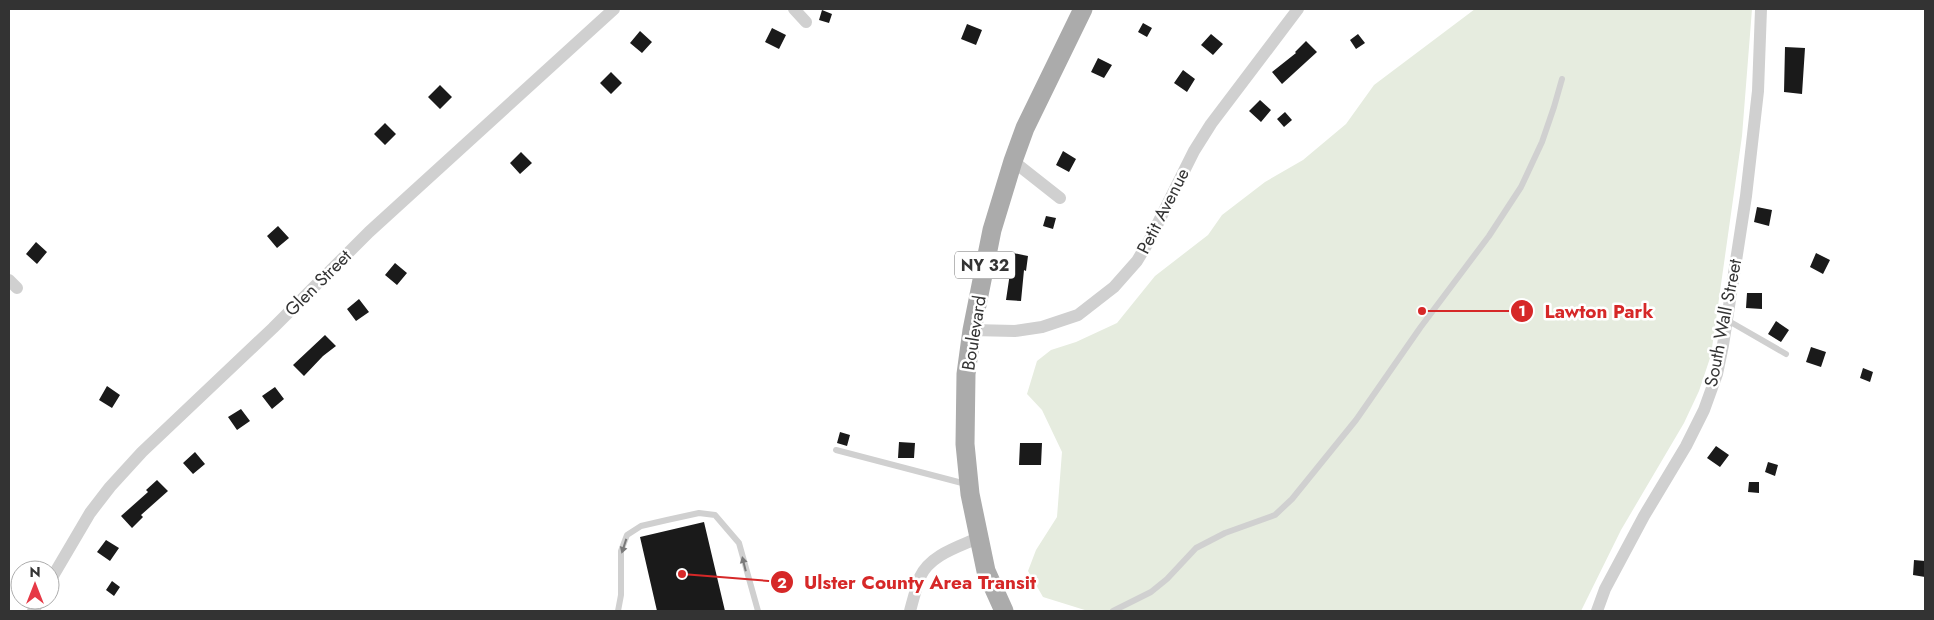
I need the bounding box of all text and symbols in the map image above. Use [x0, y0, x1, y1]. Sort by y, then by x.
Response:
street label: Petit Avenue [1130, 163, 1196, 259]
street label: Glen Street [279, 243, 358, 322]
road number: NY 32 [955, 252, 1015, 278]
street label: South Wall Street [1698, 256, 1748, 389]
street label: Boulevard [955, 294, 993, 372]
callout: Lawton Park [1510, 294, 1663, 328]
text: Lawton Park [1545, 298, 1653, 325]
text: 1 [1518, 300, 1526, 322]
one-way arrow [619, 539, 627, 554]
one-way arrow [740, 557, 748, 572]
north arrow [10, 560, 60, 610]
text: N [29, 562, 41, 582]
callout: Ulster County Area Transit [769, 565, 1046, 599]
text: Ulster County Area Transit [804, 569, 1036, 596]
text: 2 [777, 572, 787, 594]

